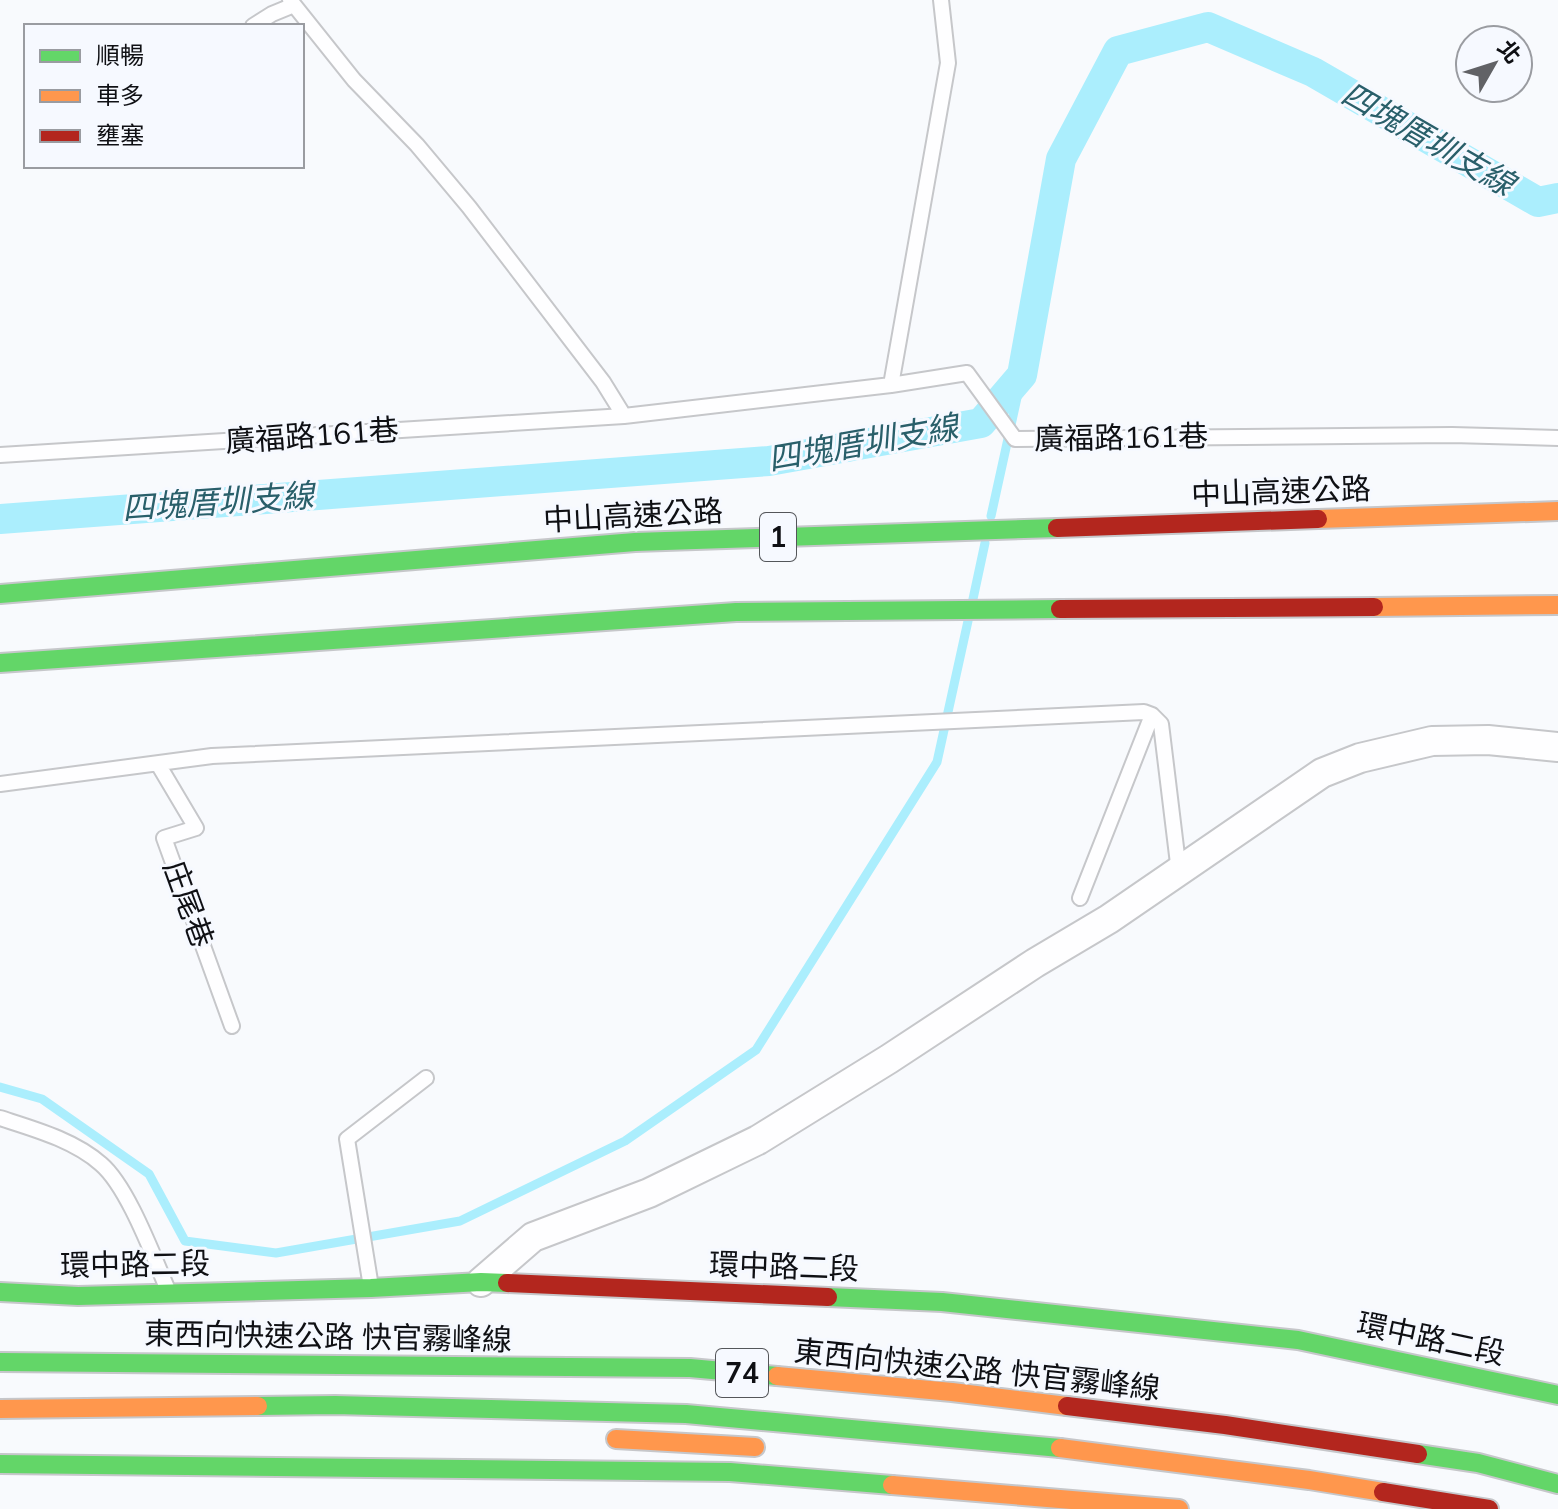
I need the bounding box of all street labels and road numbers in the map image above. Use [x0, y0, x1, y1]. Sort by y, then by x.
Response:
street label: 廣福路161巷 [224, 410, 400, 460]
street label: 廣福路161巷 [1034, 416, 1208, 458]
street label: 中山高速公路 [1190, 469, 1372, 513]
street label: 中山高速公路 [542, 491, 724, 539]
road number: 1 [760, 513, 796, 561]
street label: 庄尾巷 [156, 855, 222, 952]
street label: 環中路二段 [60, 1244, 210, 1284]
street label: 環中路二段 [708, 1244, 860, 1288]
street label: 環中路二段 [1354, 1304, 1509, 1372]
street label: 東西向快速公路 快官霧峰線 [144, 1314, 512, 1358]
street label: 東西向快速公路 快官霧峰線 [792, 1331, 1162, 1407]
road number: 74 [716, 1349, 768, 1397]

